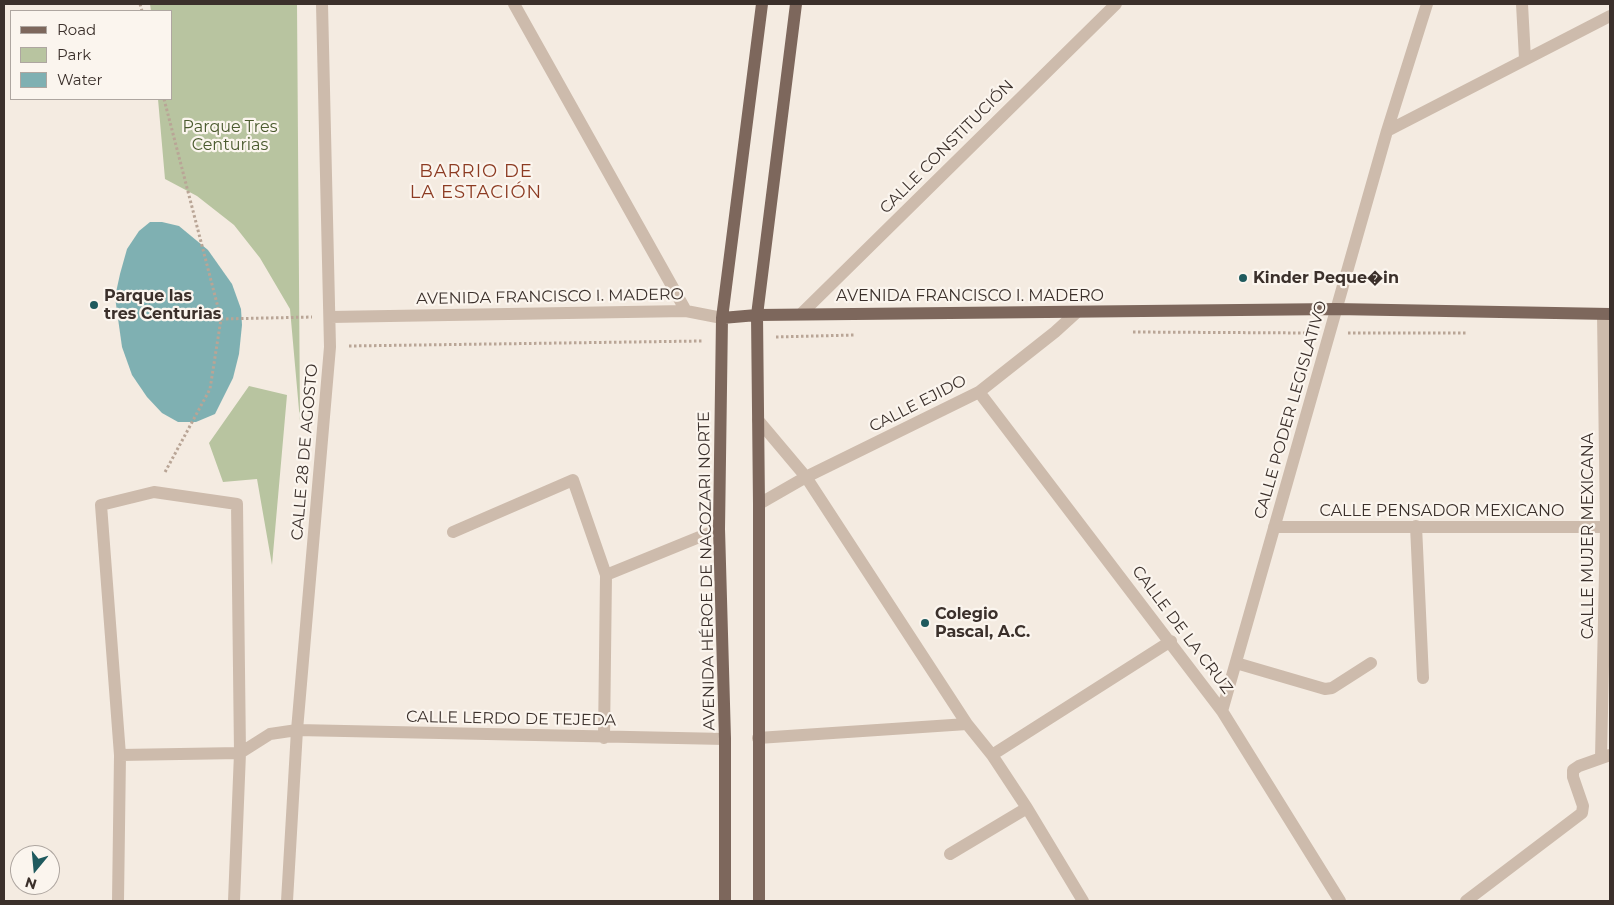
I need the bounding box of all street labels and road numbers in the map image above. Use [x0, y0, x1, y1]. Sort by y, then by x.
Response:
street label: CALLE CONSTITUCIÓN [876, 76, 1018, 218]
street label: AVENIDA FRANCISCO I. MADERO [416, 285, 684, 309]
street label: AVENIDA FRANCISCO I. MADERO [836, 286, 1104, 306]
street label: CALLE PODER LEGISLATIVO [1251, 299, 1331, 521]
street label: CALLE 28 DE AGOSTO [288, 363, 322, 541]
street label: CALLE EJIDO [866, 371, 970, 437]
street label: AVENIDA HÉROE DE NACOZARI NORTE [695, 411, 719, 731]
street label: CALLE MUJER MEXICANA [1578, 433, 1598, 639]
street label: CALLE PENSADOR MEXICANO [1320, 501, 1564, 521]
street label: CALLE DE LA CRUZ [1128, 562, 1236, 698]
street label: CALLE LERDO DE TEJEDA [406, 708, 616, 730]

